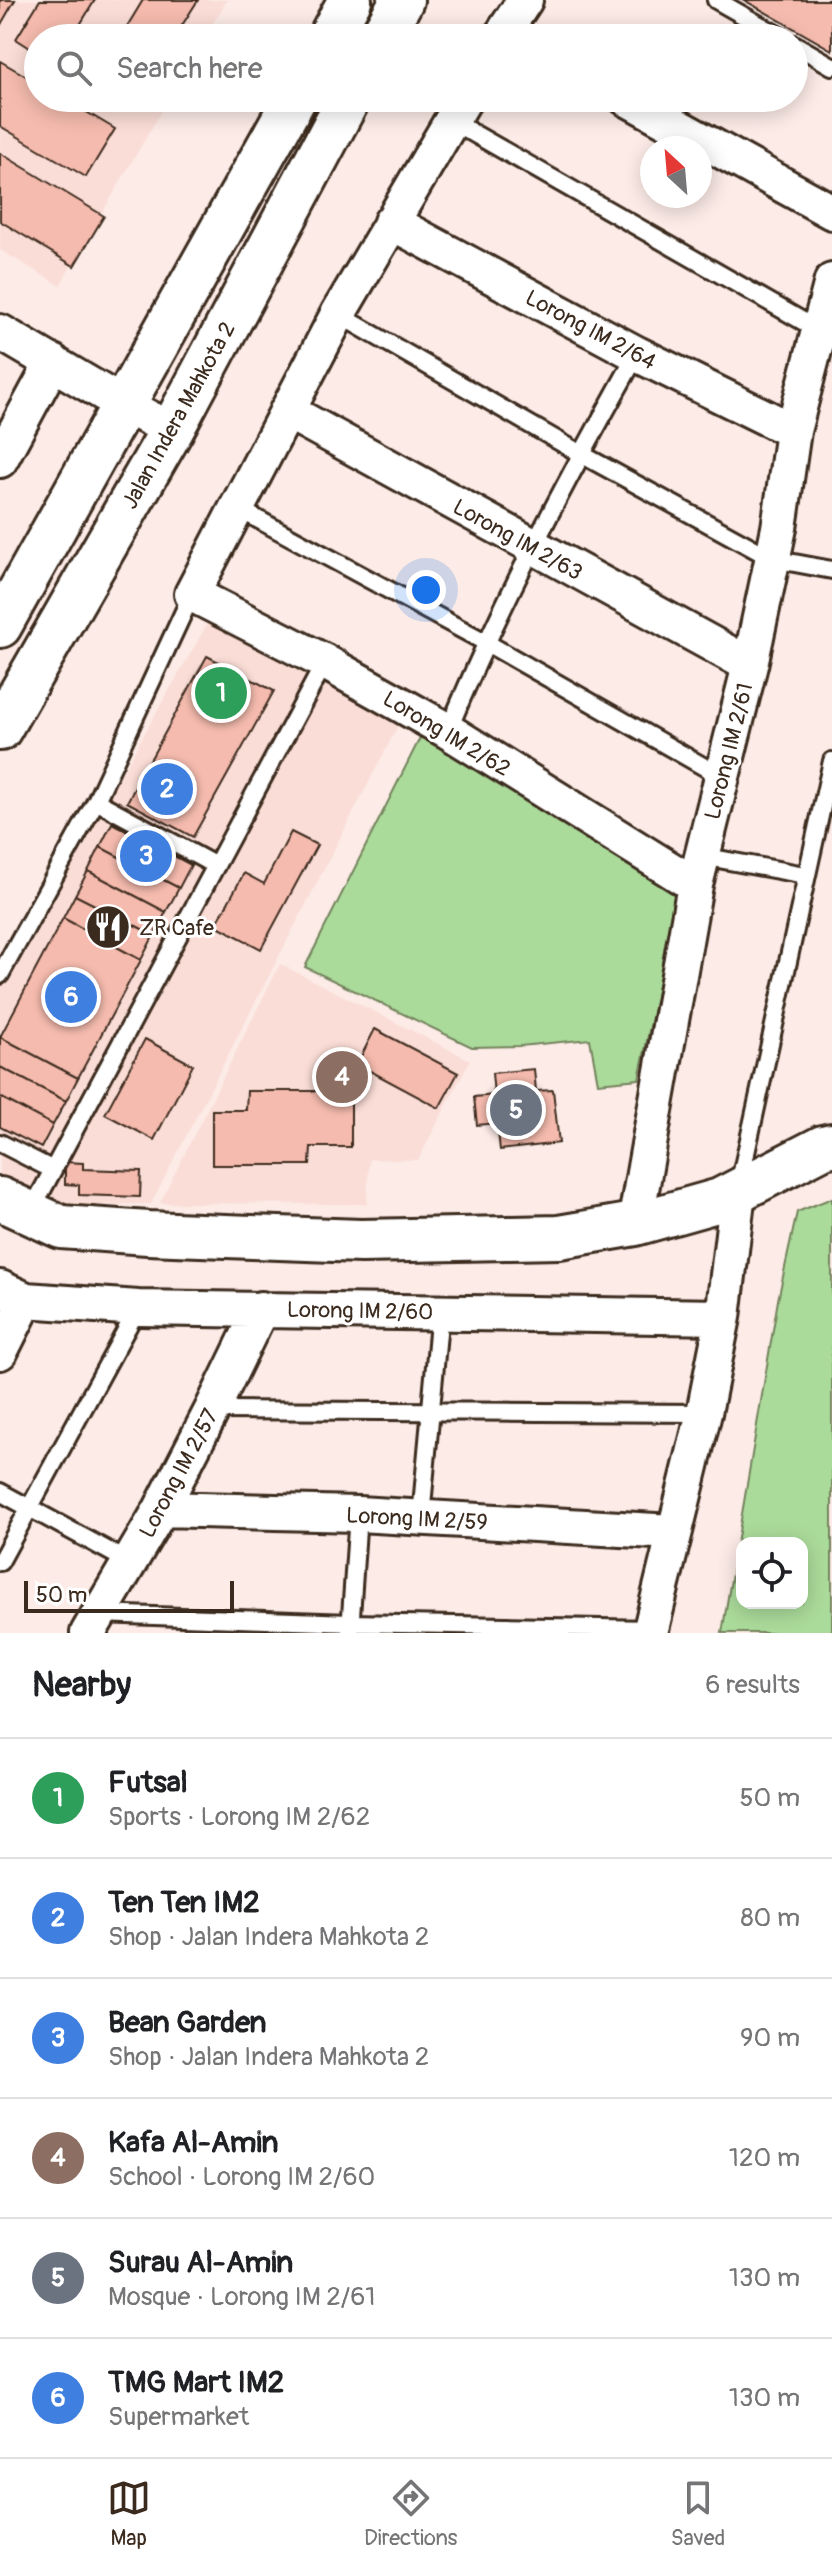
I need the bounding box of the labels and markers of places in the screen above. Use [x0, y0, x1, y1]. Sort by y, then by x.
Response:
pin: 1 [195, 663, 247, 723]
pin: 2 [141, 759, 193, 819]
pin: 3 [120, 826, 172, 886]
restaurant icon: ZR Cafe [84, 903, 132, 951]
place label: ZR Cafe [139, 914, 214, 942]
pin: 6 [45, 967, 97, 1027]
pin: 4 [316, 1047, 368, 1107]
pin: 5 [490, 1080, 542, 1140]

